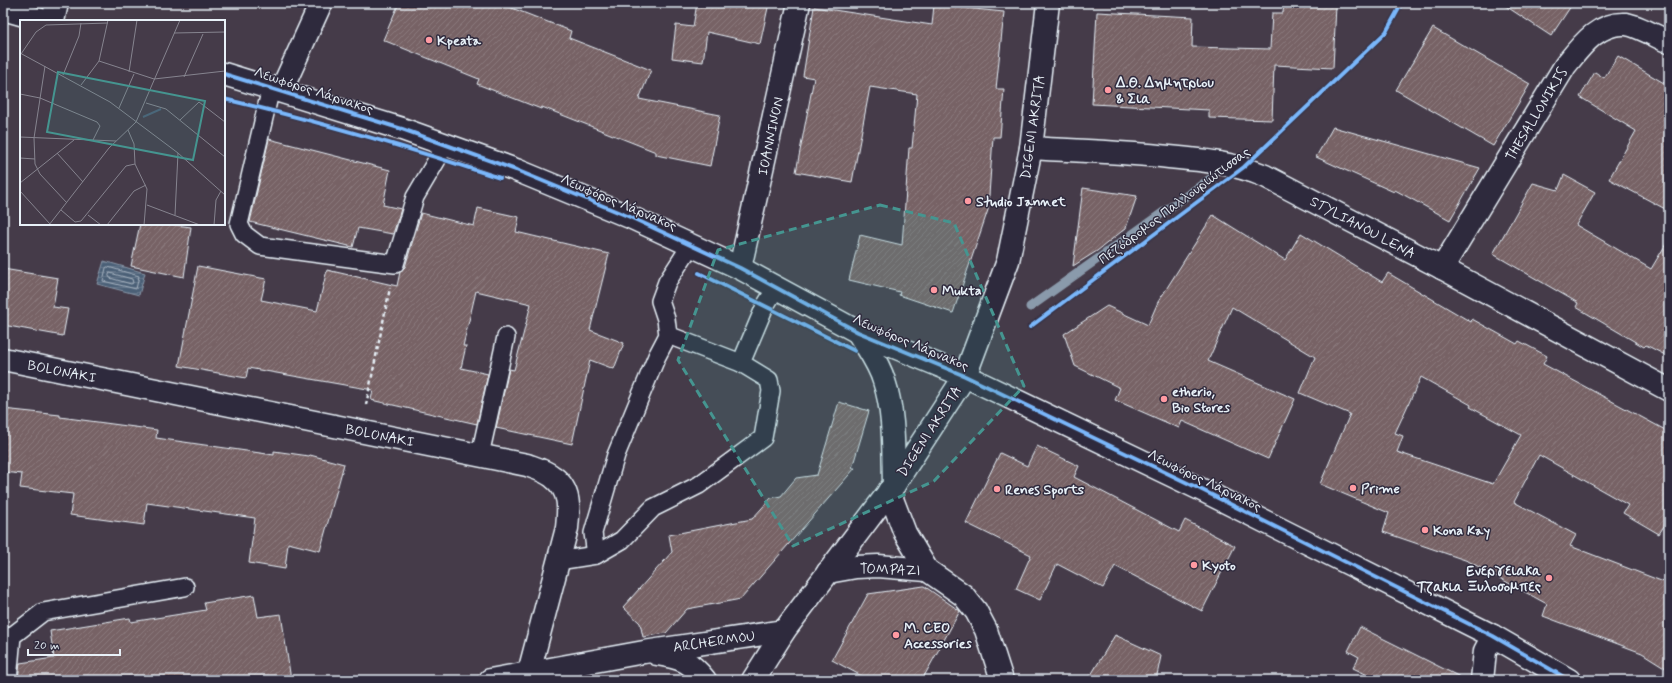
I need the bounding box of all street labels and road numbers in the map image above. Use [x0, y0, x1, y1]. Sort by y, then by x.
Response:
street label: Λεωφόρος Λάρνακος [252, 63, 376, 119]
street label: THESALLONIKIS [1502, 65, 1572, 165]
street label: DIGENI AKRITA [1017, 74, 1049, 181]
street label: IOANNINON [754, 95, 788, 177]
street label: Πεζόδρομος Παλλουριώτισσας [1095, 143, 1254, 269]
street label: Λεωφόρος Λάρνακος [558, 170, 679, 236]
street label: STYLIANOU LENA [1307, 192, 1418, 263]
street label: Λεωφόρος Λάρνακος [850, 310, 971, 376]
street label: BOLONAKI [26, 356, 98, 387]
street label: DIGENI AKRITA [894, 382, 966, 481]
street label: BOLONAKI [344, 420, 416, 451]
street label: Λεωφόρος Λάρνακος [1145, 446, 1264, 516]
street label: TOMPAZI [859, 560, 921, 580]
street label: ARCHERMOU [672, 627, 756, 657]

